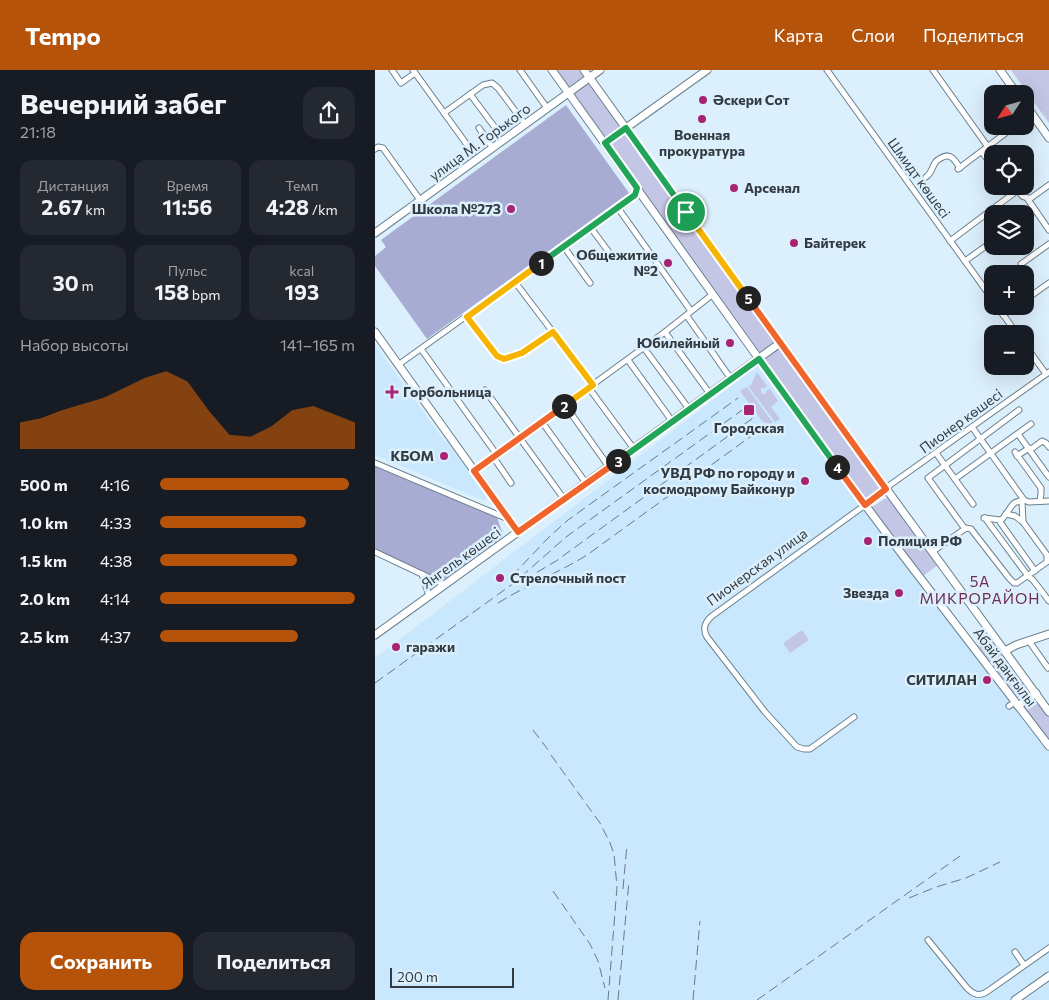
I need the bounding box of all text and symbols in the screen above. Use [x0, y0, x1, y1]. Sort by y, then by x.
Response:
text: Tempo [25, 21, 101, 50]
text: Карта [774, 24, 823, 46]
text: Слои [851, 24, 895, 46]
text: Поделиться [923, 24, 1024, 46]
north arrow [984, 85, 1034, 135]
map controls [984, 85, 1034, 375]
text: Вечерний забег [20, 86, 227, 120]
button: share [303, 87, 355, 139]
place label: Әскери Сот [713, 91, 790, 108]
marker: Әскери Сот [697, 94, 709, 106]
street label: улица М. Горького [426, 99, 534, 184]
marker: Военная прокуратура [696, 113, 708, 125]
text: 21:18 [20, 122, 56, 141]
place label: Военная прокуратура [659, 126, 745, 159]
street label: Шмидт көшесі [885, 134, 954, 221]
button: locate [984, 145, 1034, 195]
text: Дистанция [38, 177, 109, 194]
text: Время [167, 177, 208, 194]
text: Темп [285, 177, 318, 194]
place label: Арсенал [744, 179, 800, 196]
marker: Арсенал [728, 182, 740, 194]
pin [665, 191, 707, 233]
text: 2.67 [41, 194, 83, 219]
text: 11:56 [163, 194, 212, 219]
text: 4:28 [266, 194, 309, 219]
icon: arrive [672, 198, 700, 226]
place label: Школа №273 [412, 200, 501, 217]
text: km [83, 201, 105, 218]
text: /km [309, 201, 338, 218]
marker: Школа №273 [505, 203, 517, 215]
button: layers [984, 205, 1034, 255]
place label: Байтерек [804, 234, 866, 251]
marker: Байтерек [788, 237, 800, 249]
place label: Общежитие №2 [576, 246, 658, 279]
pin: 1 [529, 250, 553, 276]
text: 1 [538, 255, 545, 272]
marker: Общежитие №2 [662, 257, 674, 269]
text: Пульс [168, 262, 207, 279]
text: kcal [289, 262, 314, 279]
button: + [984, 265, 1034, 315]
text: 30 [53, 270, 79, 295]
text: m [79, 277, 94, 294]
text: 158 [154, 279, 189, 304]
text: 193 [285, 279, 319, 304]
text: bpm [189, 286, 221, 303]
pin: 5 [735, 286, 761, 310]
text: 5 [744, 290, 753, 307]
button: − [984, 325, 1034, 375]
place label: Юбилейный [637, 334, 720, 351]
text: Набор высоты [20, 335, 129, 354]
text: 141–165 m [280, 335, 355, 354]
marker: Юбилейный [724, 337, 736, 349]
place label: Горбольница [403, 383, 491, 400]
marker: Горбольница [385, 385, 399, 399]
street label: Пионер көшесі [916, 385, 1005, 456]
pin: 2 [551, 394, 577, 418]
text: 2 [561, 398, 568, 415]
marker: Городская [742, 403, 756, 417]
place label: Городская [714, 419, 784, 436]
place label: КБОМ [390, 447, 434, 464]
pin: 3 [605, 448, 631, 474]
marker: КБОМ [438, 450, 450, 462]
text: 3 [614, 453, 623, 470]
pin: 4 [825, 454, 849, 480]
text: 4 [833, 459, 842, 476]
place label: УВД РФ по городу и космодрому Байконур [643, 464, 795, 497]
text: 500 m [20, 475, 68, 494]
text: 4:16 [100, 475, 130, 494]
marker: УВД РФ по городу и космодрому Байконур [799, 475, 811, 487]
text: 1.0 km [20, 513, 68, 532]
text: 4:33 [100, 513, 132, 532]
street label: Янгель көшесі [418, 523, 504, 592]
street label: Пионерская улица [703, 524, 810, 609]
place label: Полиция РФ [878, 532, 962, 549]
marker: Полиция РФ [862, 535, 874, 547]
text: 1.5 km [20, 551, 67, 570]
text: 4:38 [100, 551, 132, 570]
place label: Стрелочный пост [510, 569, 626, 586]
marker: Стрелочный пост [494, 572, 506, 584]
district label: 5А МИКРОРАЙОН [919, 572, 1041, 607]
place label: Звезда [843, 584, 889, 601]
marker: Звезда [893, 587, 905, 599]
text: 2.0 km [20, 589, 70, 608]
text: 4:14 [100, 589, 130, 608]
street label: Абай даңғылы [970, 624, 1040, 709]
text: 2.5 km [20, 627, 69, 646]
text: 4:37 [100, 627, 131, 646]
place label: гаражи [406, 638, 455, 655]
marker: гаражи [390, 641, 402, 653]
place label: СИТИЛАН [906, 671, 977, 688]
marker: СИТИЛАН [981, 674, 993, 686]
button: Сохранить [20, 932, 183, 990]
button: Поделиться [193, 932, 355, 990]
scale bar [390, 965, 514, 988]
text: 200 m [397, 968, 438, 985]

